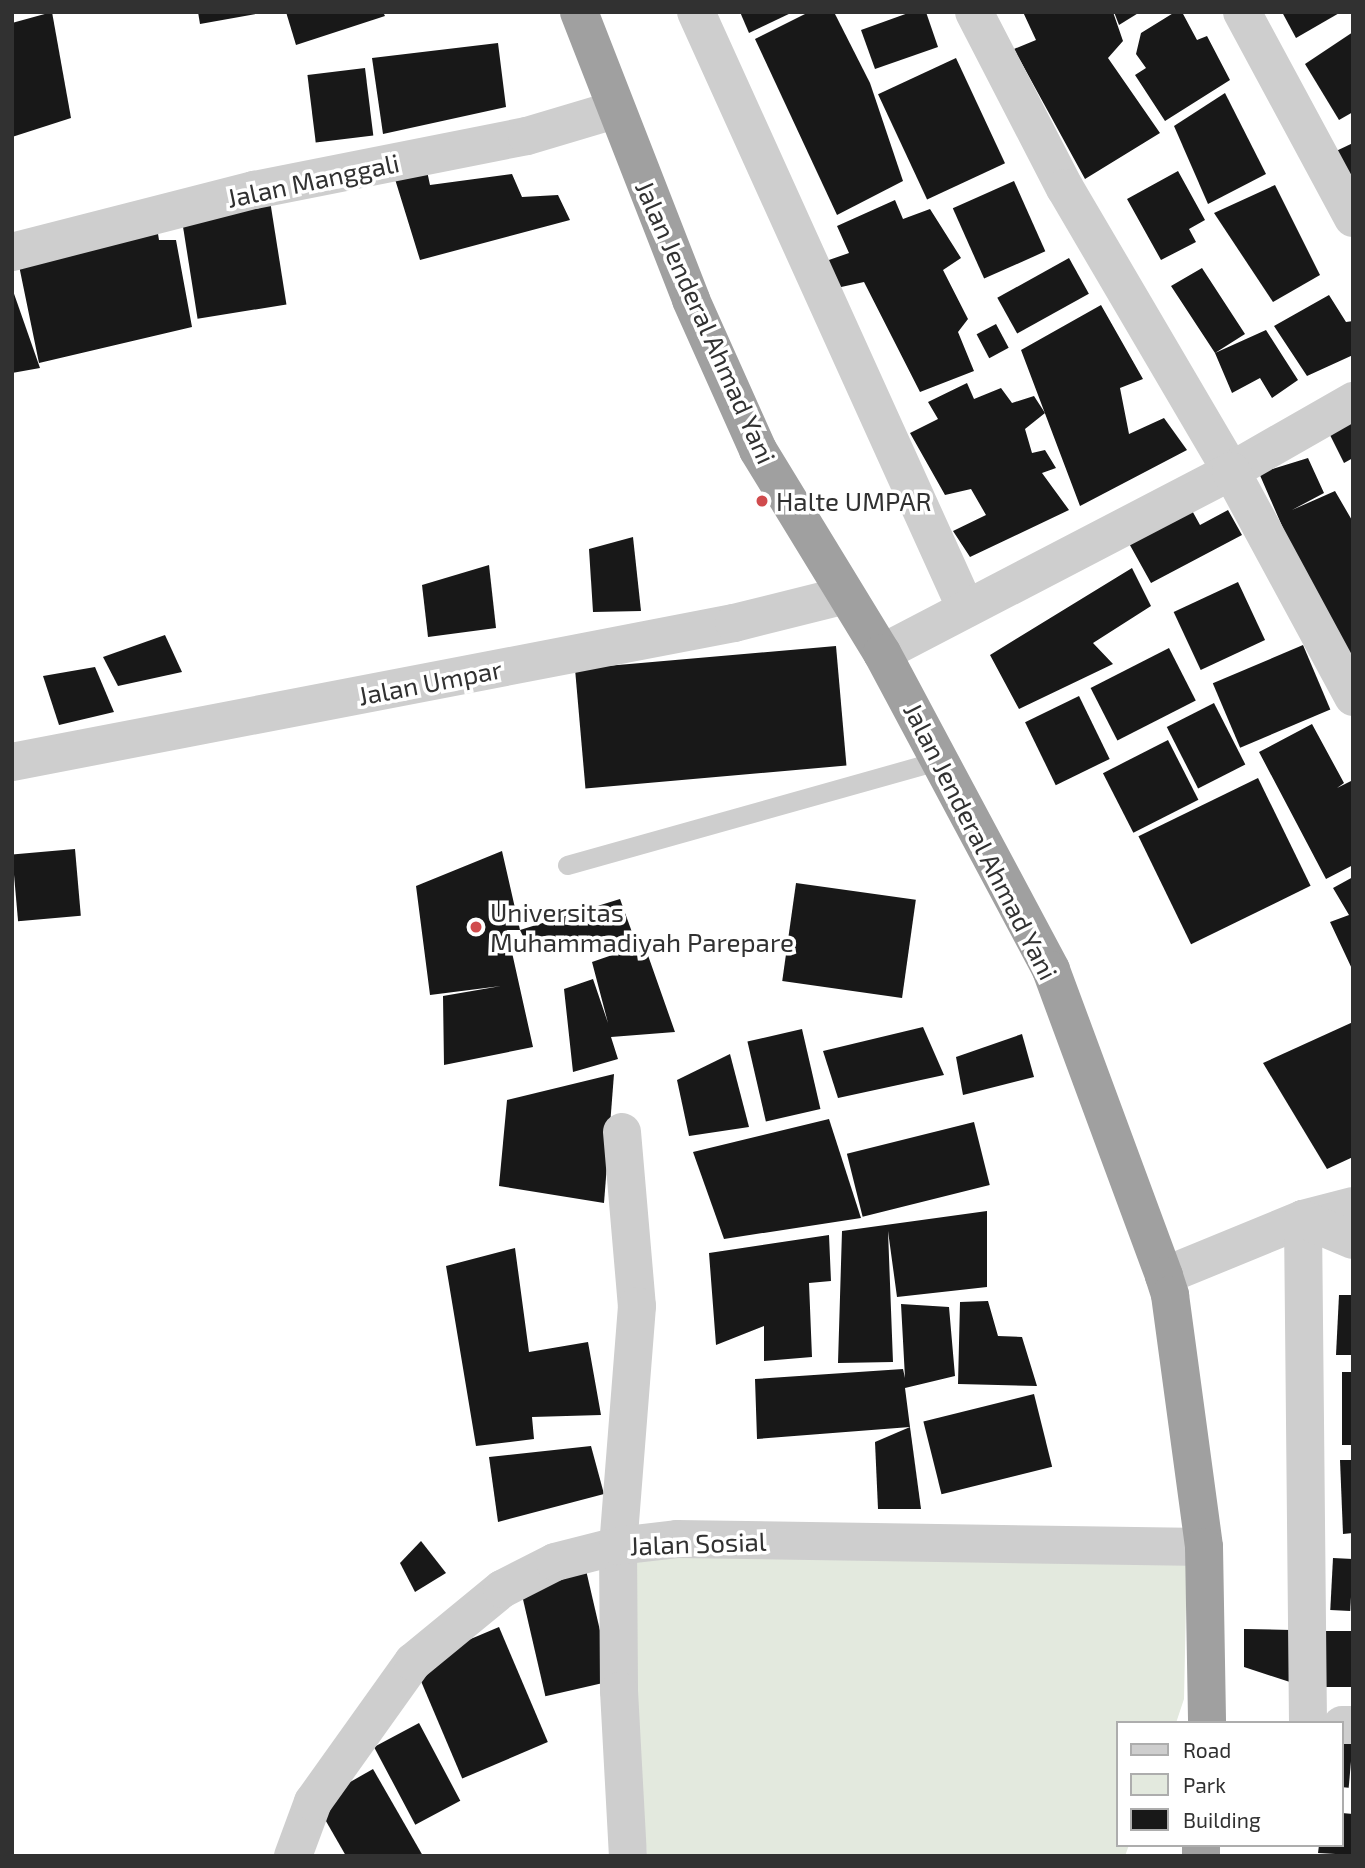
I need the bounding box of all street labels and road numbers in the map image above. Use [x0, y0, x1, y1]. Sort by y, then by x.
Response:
street label: Jalan Manggali [224, 146, 402, 214]
street label: Jalan Jenderal Ahmad Yani [629, 174, 783, 470]
street label: Jalan Umpar [355, 653, 505, 711]
street label: Jalan Jenderal Ahmad Yani [897, 696, 1065, 986]
street label: Jalan Sosial [629, 1525, 767, 1561]

